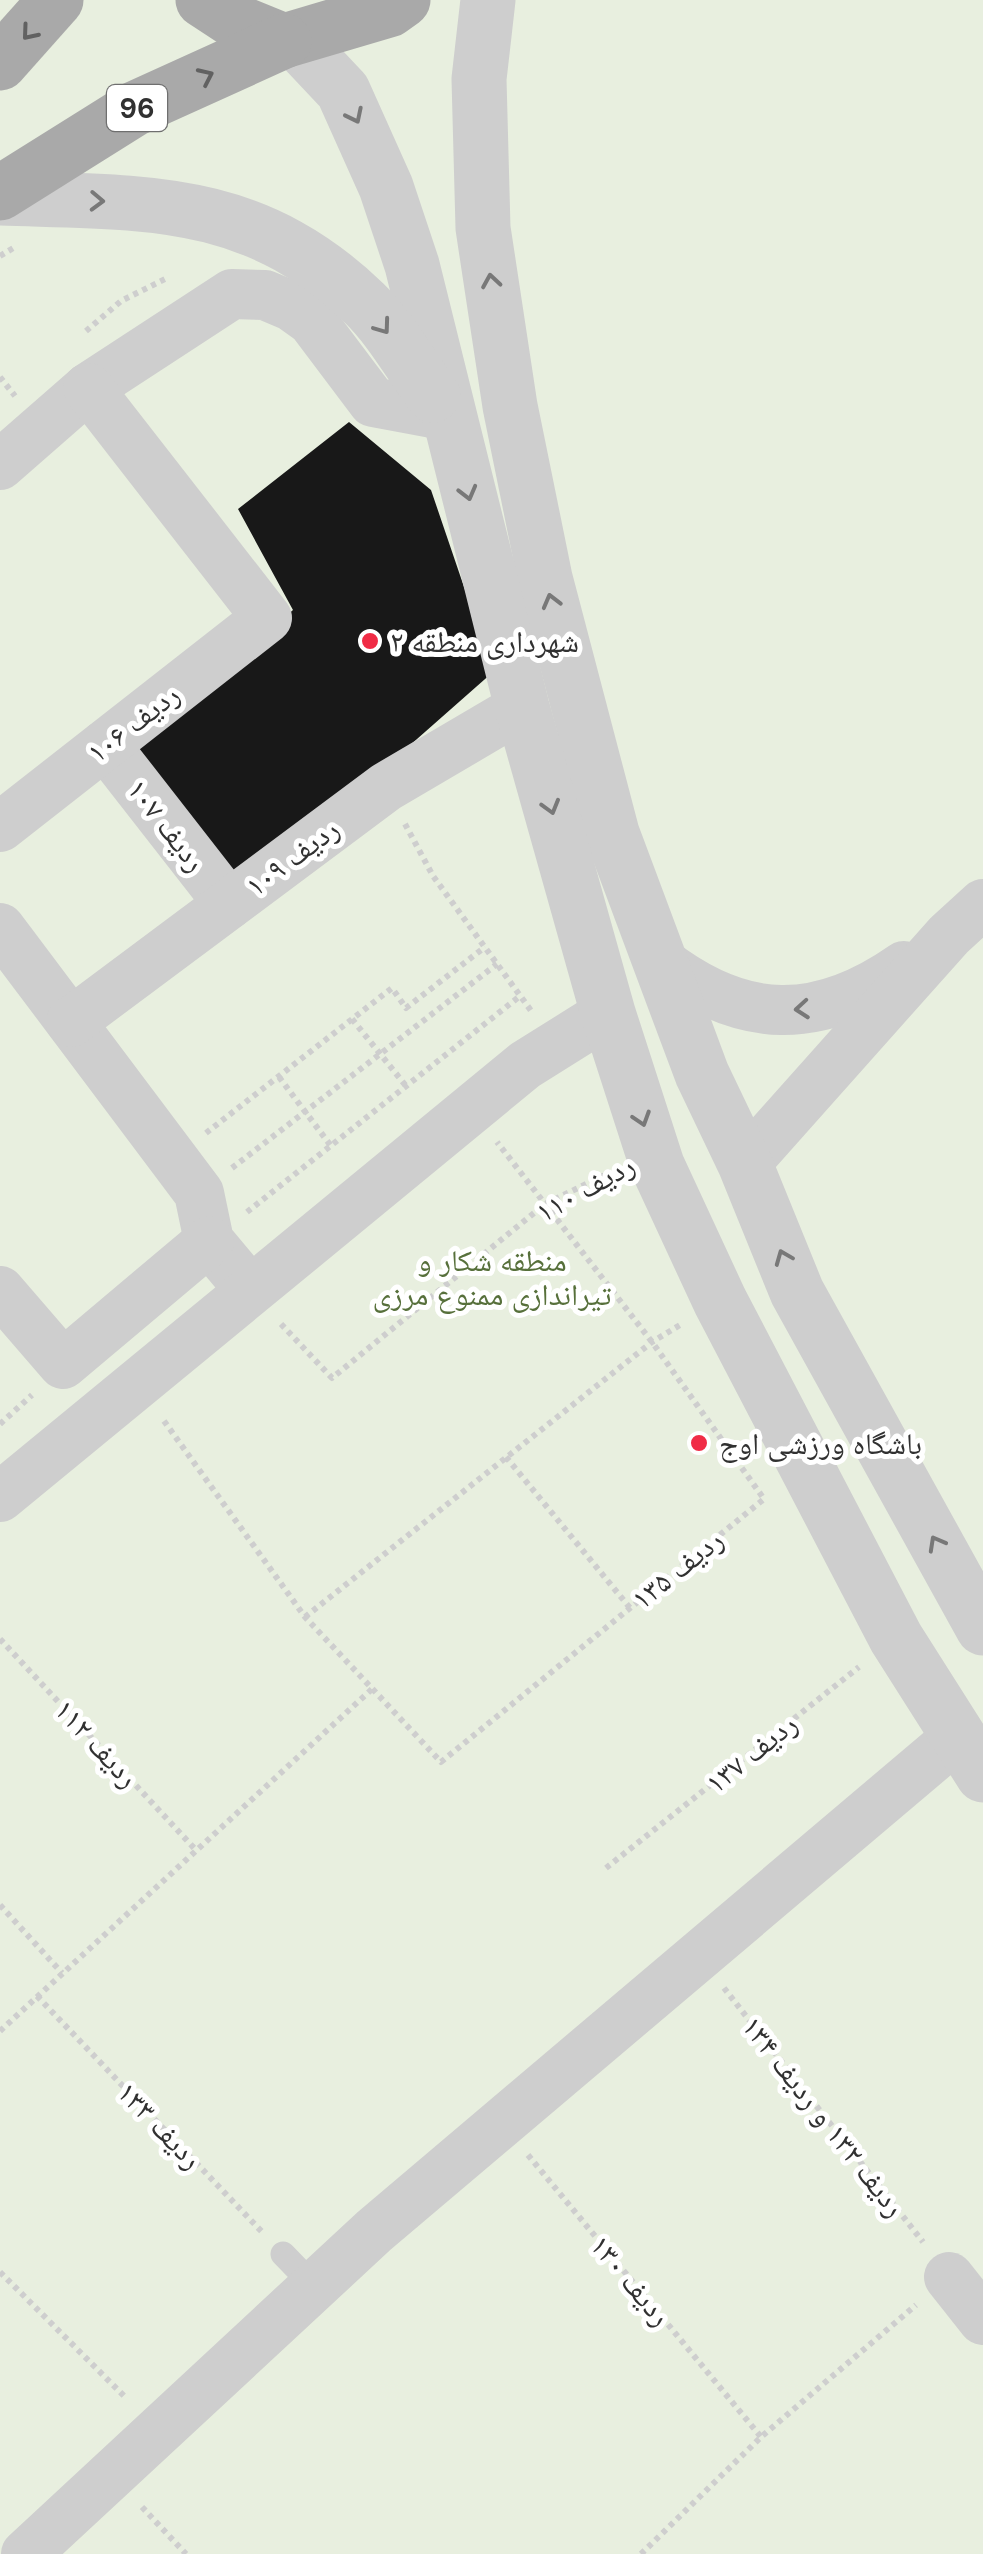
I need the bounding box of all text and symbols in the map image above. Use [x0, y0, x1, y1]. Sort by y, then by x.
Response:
one-way arrow [23, 21, 41, 39]
one-way arrow [196, 68, 214, 88]
road number: 96 [107, 85, 167, 131]
one-way arrow [343, 105, 362, 123]
one-way arrow [90, 190, 106, 211]
one-way arrow [482, 273, 503, 290]
one-way arrow [371, 316, 389, 334]
one-way arrow [457, 484, 478, 501]
one-way arrow [542, 593, 563, 610]
place label: شهرداری منطقه ۲ [390, 622, 579, 661]
marker: شهرداری منطقه ۲ [359, 630, 381, 652]
street label: ردیف ۱۰۶ [79, 675, 187, 771]
street label: ردیف ۱۰۷ [119, 771, 215, 879]
one-way arrow [539, 798, 560, 815]
street label: ردیف ۱۰۹ [237, 809, 347, 905]
one-way arrow [794, 998, 810, 1019]
one-way arrow [630, 1110, 651, 1127]
street label: ردیف ۱۱۰ [529, 1145, 641, 1231]
park label: منطقه شکار و تیراندازی ممنوع مرزی [373, 1241, 612, 1314]
one-way arrow [774, 1249, 794, 1266]
place label: باشگاه ورزشی اوج [719, 1424, 922, 1463]
marker: باشگاه ورزشی اوج [688, 1432, 710, 1454]
street label: ردیف ۱۳۵ [623, 1520, 731, 1618]
one-way arrow [928, 1536, 948, 1554]
street label: ردیف ۱۱۲ [46, 1690, 148, 1796]
street label: ردیف ۱۳۷ [697, 1704, 805, 1802]
street label: ردیف ۱۳۲ و ردیف ۱۳۴ [733, 2008, 915, 2224]
street label: ردیف ۱۳۳ [109, 2073, 211, 2177]
street label: ردیف ۱۳۰ [582, 2226, 680, 2334]

